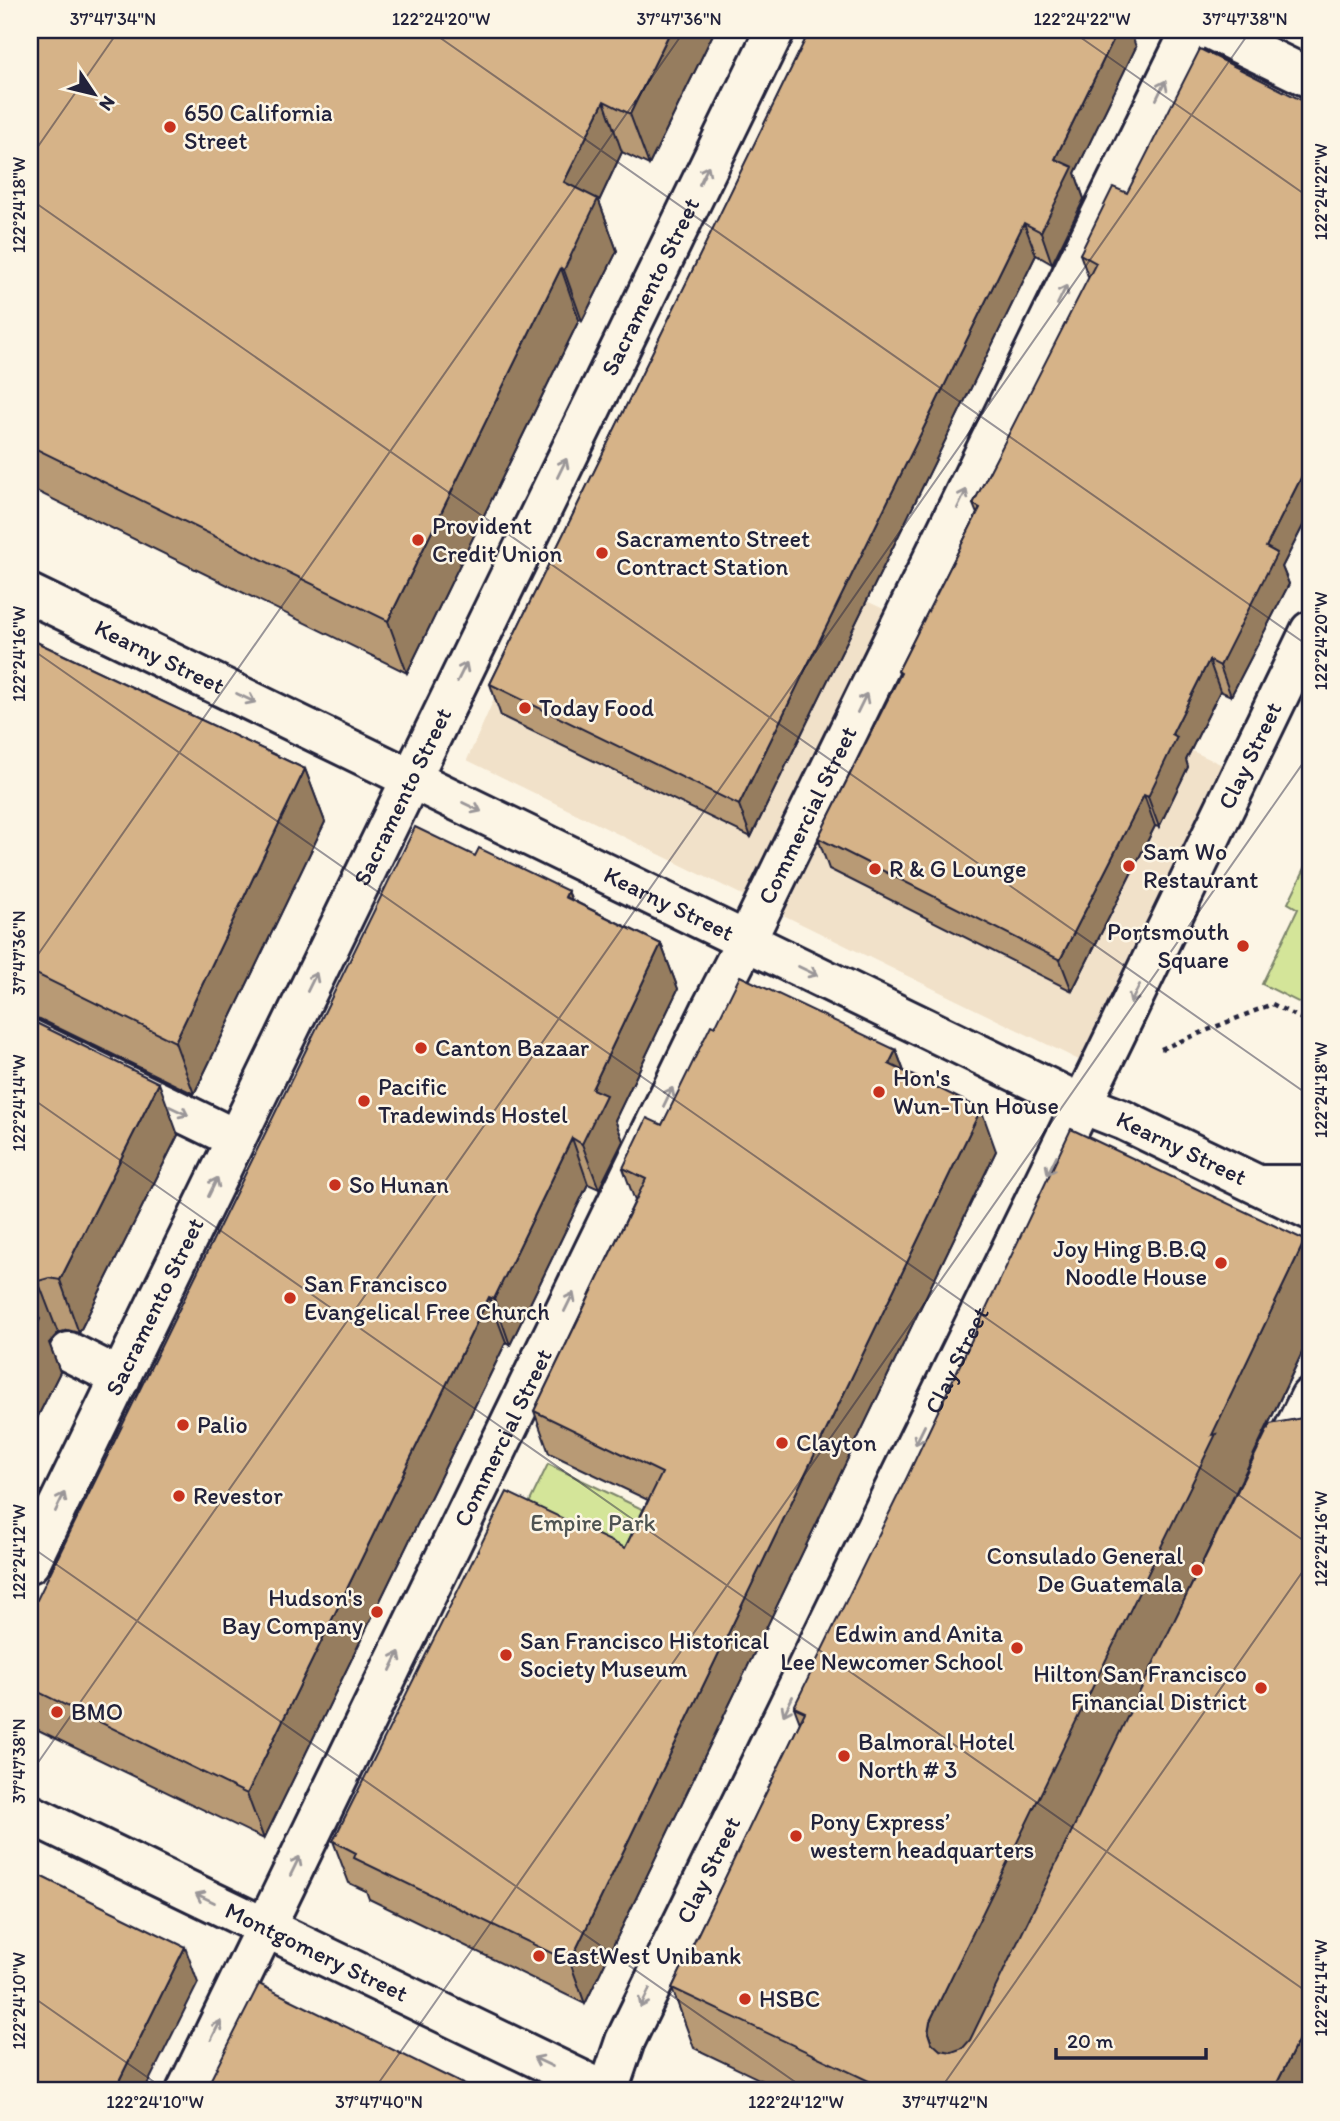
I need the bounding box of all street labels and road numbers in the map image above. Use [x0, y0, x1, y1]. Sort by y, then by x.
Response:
street label: Sacramento Street [594, 193, 705, 380]
street label: Kearny Street [90, 613, 230, 700]
street label: Clay Street [1211, 697, 1288, 814]
street label: Sacramento Street [346, 703, 457, 890]
street label: Commercial Street [751, 721, 863, 909]
street label: Kearny Street [599, 859, 739, 947]
street label: Kearny Street [1112, 1104, 1252, 1191]
street label: Sacramento Street [99, 1213, 210, 1400]
street label: Clay Street [918, 1302, 995, 1418]
street label: Commercial Street [447, 1344, 558, 1531]
street label: Clay Street [670, 1812, 746, 1928]
street label: Montgomery Street [221, 1895, 413, 2008]

